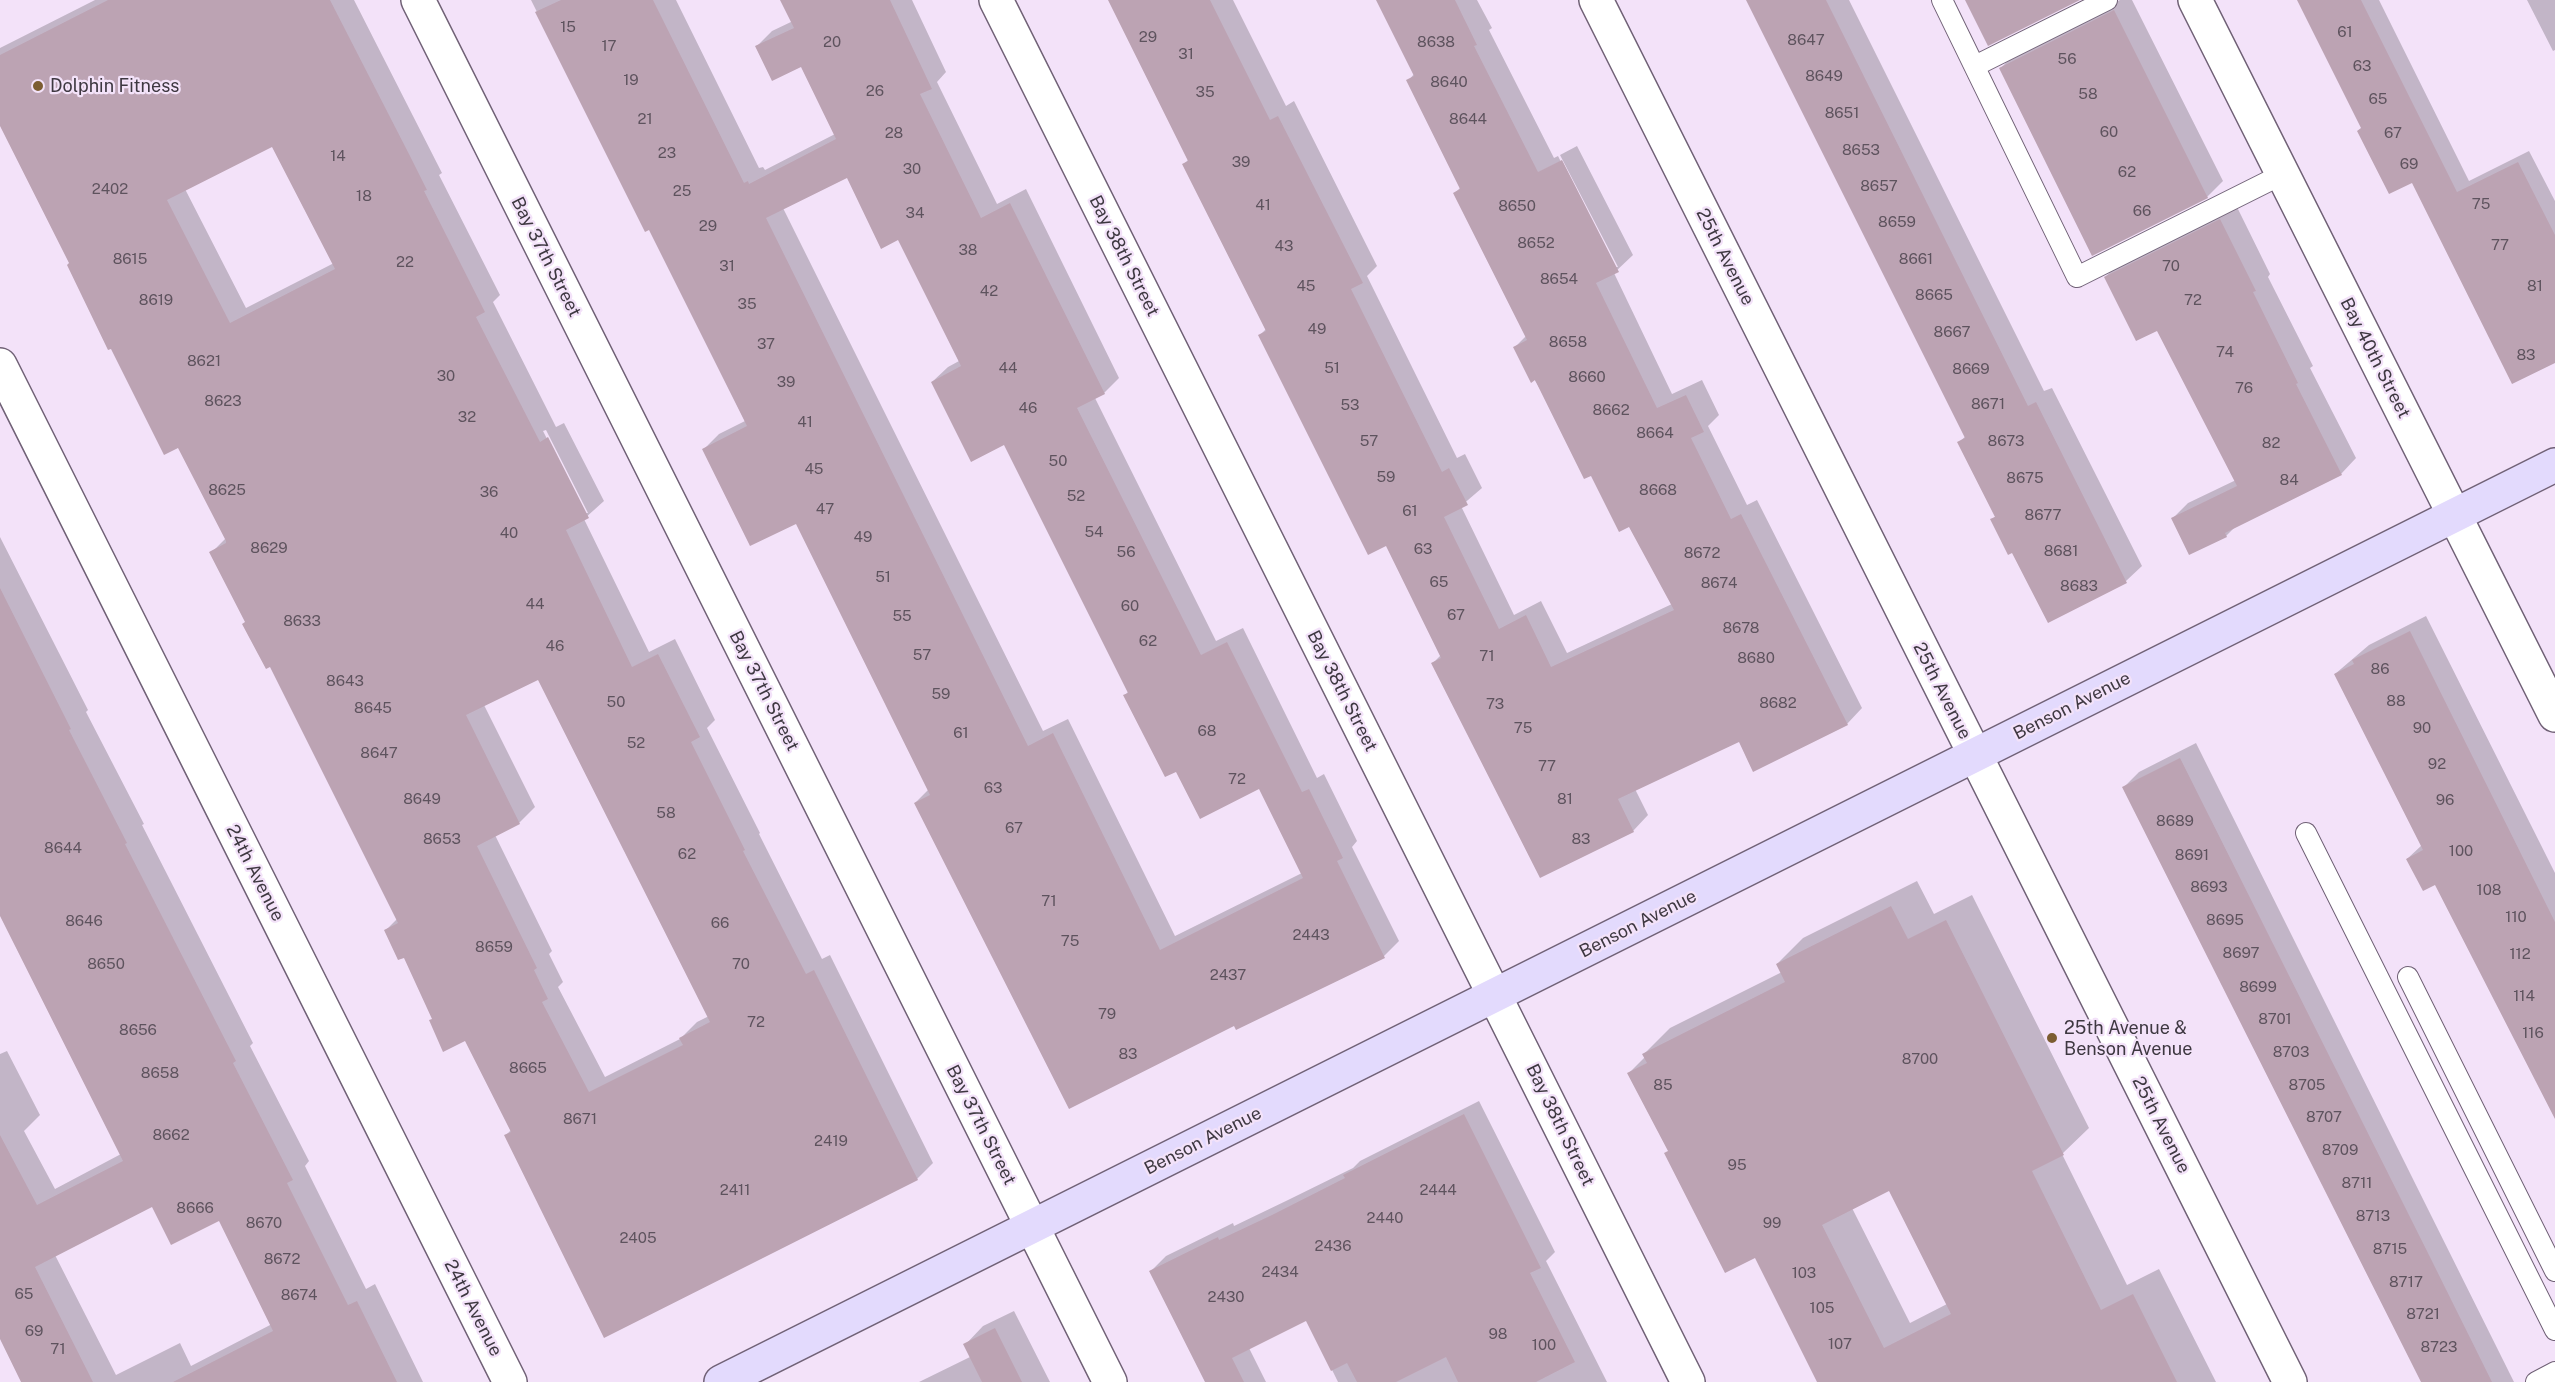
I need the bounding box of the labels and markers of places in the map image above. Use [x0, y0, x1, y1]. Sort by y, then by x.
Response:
place label: Dolphin Fitness [50, 75, 179, 97]
marker: Dolphin Fitness [31, 79, 45, 93]
place label: 25th Avenue & Benson Avenue [2064, 1017, 2192, 1060]
marker: 25th Avenue & Benson Avenue [2045, 1031, 2059, 1045]

